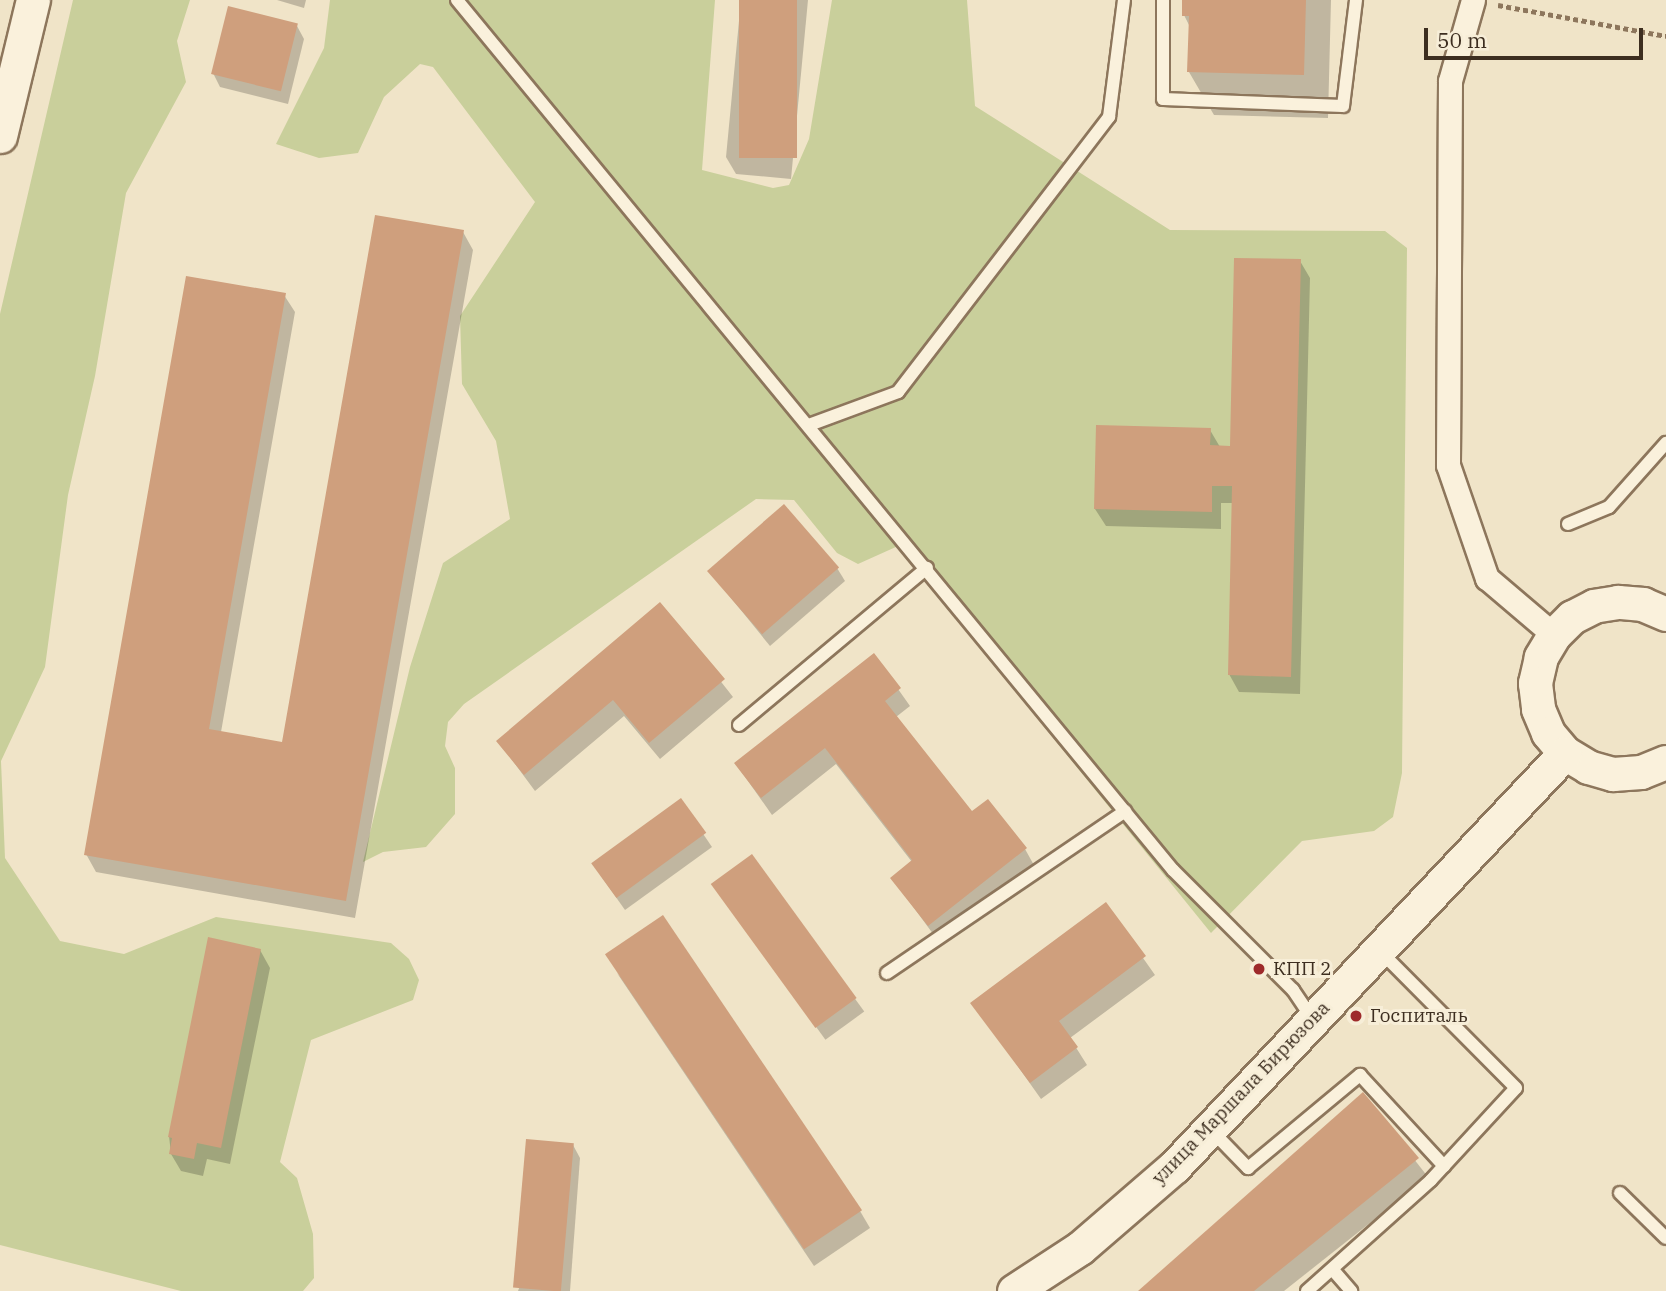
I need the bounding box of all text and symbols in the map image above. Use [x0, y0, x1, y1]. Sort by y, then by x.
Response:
scale bar [1428, 14, 1647, 58]
text: 50 m [1437, 26, 1487, 54]
place label: КПП 2 [1273, 958, 1332, 980]
marker: КПП 2 [1251, 961, 1267, 977]
street label: улица Маршала Бирюзова [1148, 997, 1334, 1189]
place label: Госпиталь [1370, 1005, 1468, 1027]
marker: Госпиталь [1348, 1008, 1364, 1024]

